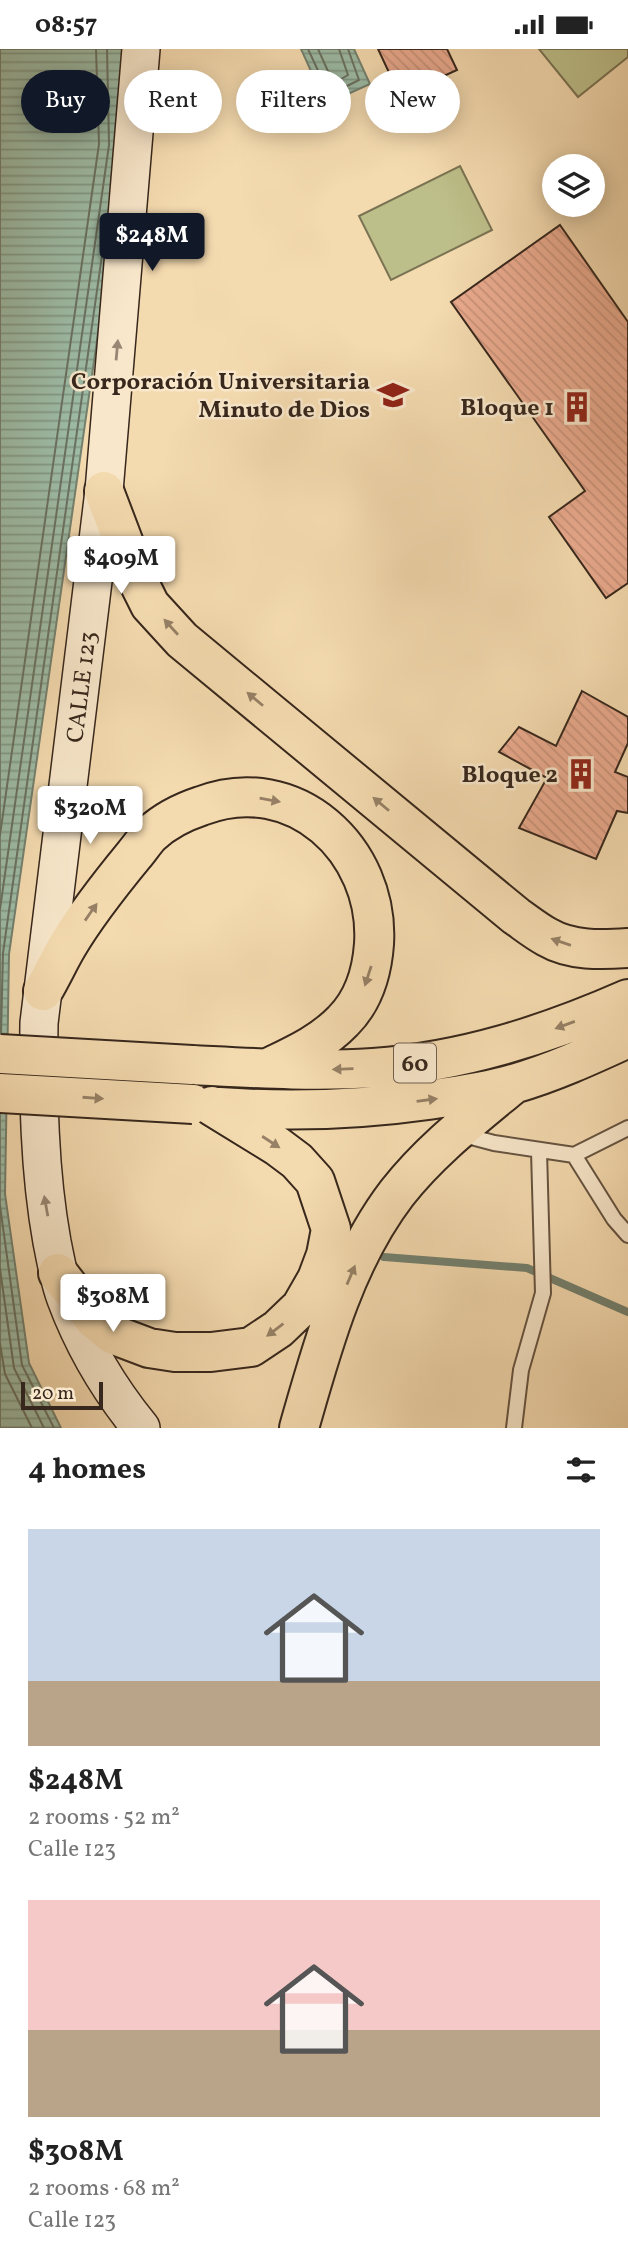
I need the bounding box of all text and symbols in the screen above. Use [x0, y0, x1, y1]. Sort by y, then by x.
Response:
text: 08:57 [35, 7, 98, 43]
chip: Buy [21, 70, 110, 133]
chip: Rent [124, 70, 222, 133]
chip: Filters [236, 70, 351, 133]
chip: New [365, 70, 460, 133]
map controls [542, 154, 605, 217]
button: layers [542, 154, 605, 217]
pin: $248M [103, 213, 201, 273]
text: $248M [116, 220, 188, 252]
one-way arrow [112, 339, 123, 361]
place label: Corporación Universitaria Minuto de Dios [71, 366, 370, 428]
school or university icon: Corporación Universitaria Minuto de Dios [376, 378, 410, 412]
building icon: Bloque 1 [560, 390, 594, 424]
place label: Bloque 1 [460, 392, 554, 426]
pin: $409M [72, 537, 170, 596]
text: $409M [83, 543, 159, 575]
one-way arrow [163, 619, 179, 636]
street label: CALLE 123 [59, 630, 107, 745]
one-way arrow [246, 692, 264, 707]
building icon: Bloque 2 [564, 757, 598, 791]
place label: Bloque 2 [461, 759, 558, 793]
pin: $320M [41, 787, 139, 846]
text: $320M [54, 793, 126, 825]
one-way arrow [259, 795, 281, 806]
one-way arrow [372, 796, 390, 812]
one-way arrow [84, 903, 98, 921]
one-way arrow [550, 936, 571, 947]
one-way arrow [363, 966, 373, 987]
one-way arrow [555, 1020, 576, 1031]
road number: 60 [394, 1044, 436, 1083]
one-way arrow [332, 1064, 354, 1075]
one-way arrow [82, 1093, 104, 1104]
one-way arrow [416, 1095, 438, 1106]
one-way arrow [261, 1135, 280, 1148]
one-way arrow [40, 1195, 51, 1217]
one-way arrow [345, 1264, 356, 1285]
pin: $308M [64, 1275, 162, 1334]
text: $308M [76, 1281, 150, 1313]
one-way arrow [265, 1323, 284, 1337]
scale bar [21, 1379, 103, 1411]
text: 20 m [32, 1381, 74, 1407]
text: 4 homes [28, 1449, 146, 1491]
icon: filters [562, 1451, 600, 1489]
icon: home [251, 1575, 377, 1701]
text: $248M [28, 1760, 123, 1802]
text: 2 rooms · 52 m² [28, 1802, 180, 1834]
text: Calle 123 [28, 1834, 116, 1866]
icon: home [251, 1946, 377, 2072]
text: $308M [28, 2131, 123, 2173]
text: 2 rooms · 68 m² [28, 2173, 180, 2205]
text: Calle 123 [28, 2205, 116, 2237]

